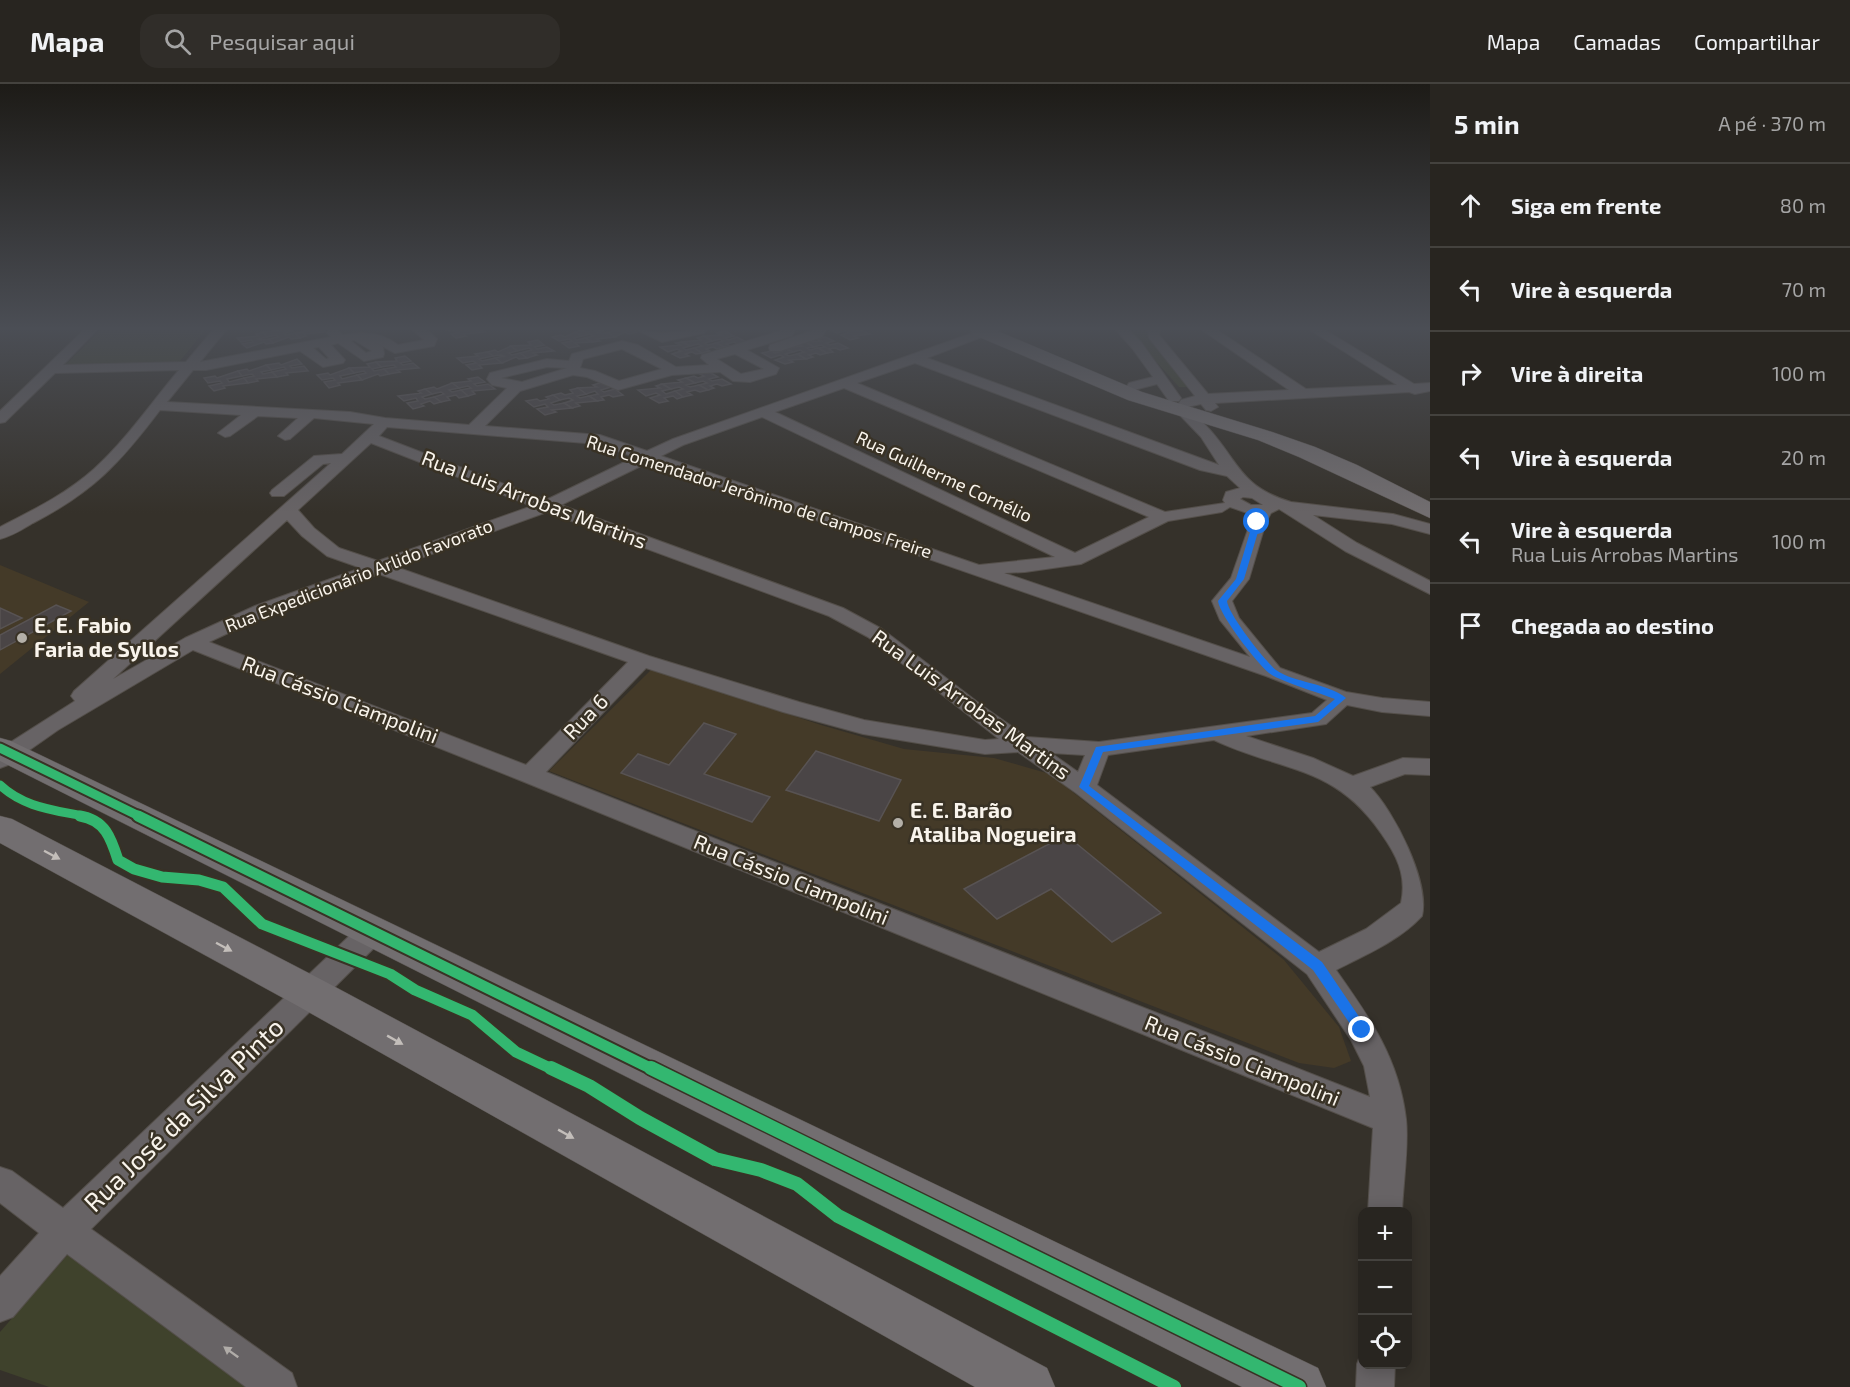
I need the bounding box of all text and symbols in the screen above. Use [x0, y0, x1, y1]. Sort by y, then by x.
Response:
search box [140, 14, 560, 68]
text: Mapa [30, 24, 104, 58]
icon: search [161, 25, 194, 58]
text: Pesquisar aqui [209, 28, 355, 54]
text: Mapa [1487, 29, 1540, 54]
text: Camadas [1573, 29, 1661, 54]
text: Compartilhar [1694, 29, 1820, 54]
text: 5 min [1454, 108, 1520, 139]
text: A pé · 370 m [1718, 111, 1826, 135]
icon: ahead [1454, 189, 1487, 222]
text: Siga em frente [1511, 192, 1661, 218]
text: 80 m [1780, 193, 1826, 217]
icon: left [1454, 273, 1487, 306]
text: Vire à esquerda [1511, 276, 1672, 302]
text: 70 m [1782, 277, 1826, 301]
icon: right [1454, 357, 1487, 390]
text: Vire à direita [1511, 360, 1643, 386]
text: 100 m [1772, 361, 1826, 385]
street label: Rua Guilherme Cornélio [853, 426, 1036, 526]
street label: Rua Comendador Jerônimo de Campos Freire [584, 430, 935, 562]
icon: left [1454, 441, 1487, 474]
street label: Rua Luis Arrobas Martins [419, 444, 651, 553]
text: Vire à esquerda [1511, 444, 1672, 470]
text: 20 m [1781, 445, 1826, 469]
route start [1243, 508, 1269, 534]
street label: Rua Expedicionário Arlido Favorato [222, 514, 496, 636]
text: Vire à esquerda [1511, 516, 1672, 542]
icon: left [1454, 525, 1487, 558]
text: 100 m [1772, 529, 1826, 553]
text: Rua Luis Arrobas Martins [1511, 542, 1738, 566]
icon: arrive [1454, 609, 1487, 642]
place label: E. E. Fabio Faria de Syllos [34, 612, 179, 662]
text: Chegada ao destino [1511, 612, 1714, 638]
street label: Rua Luis Arrobas Martins [868, 623, 1076, 784]
marker: E. E. Fabio Faria de Syllos [15, 631, 29, 645]
street label: Rua Cássio Ciampolini [239, 650, 442, 748]
street label: Rua 6 [557, 688, 612, 744]
place label: E. E. Barão Ataliba Nogueira [910, 797, 1076, 846]
marker: E. E. Barão Ataliba Nogueira [891, 816, 905, 830]
street label: Rua Cássio Ciampolini [691, 828, 893, 929]
one-way arrow [43, 850, 60, 860]
one-way arrow [215, 942, 232, 952]
street label: Rua Cássio Ciampolini [1142, 1009, 1344, 1110]
street label: Rua José da Silva Pinto [77, 1011, 289, 1217]
route end [1348, 1016, 1374, 1042]
one-way arrow [387, 1035, 404, 1045]
one-way arrow [558, 1129, 575, 1139]
map controls [1358, 1207, 1412, 1369]
button: + [1358, 1207, 1412, 1261]
button: − [1358, 1261, 1412, 1315]
button: locate [1358, 1315, 1412, 1369]
one-way arrow [223, 1346, 239, 1358]

